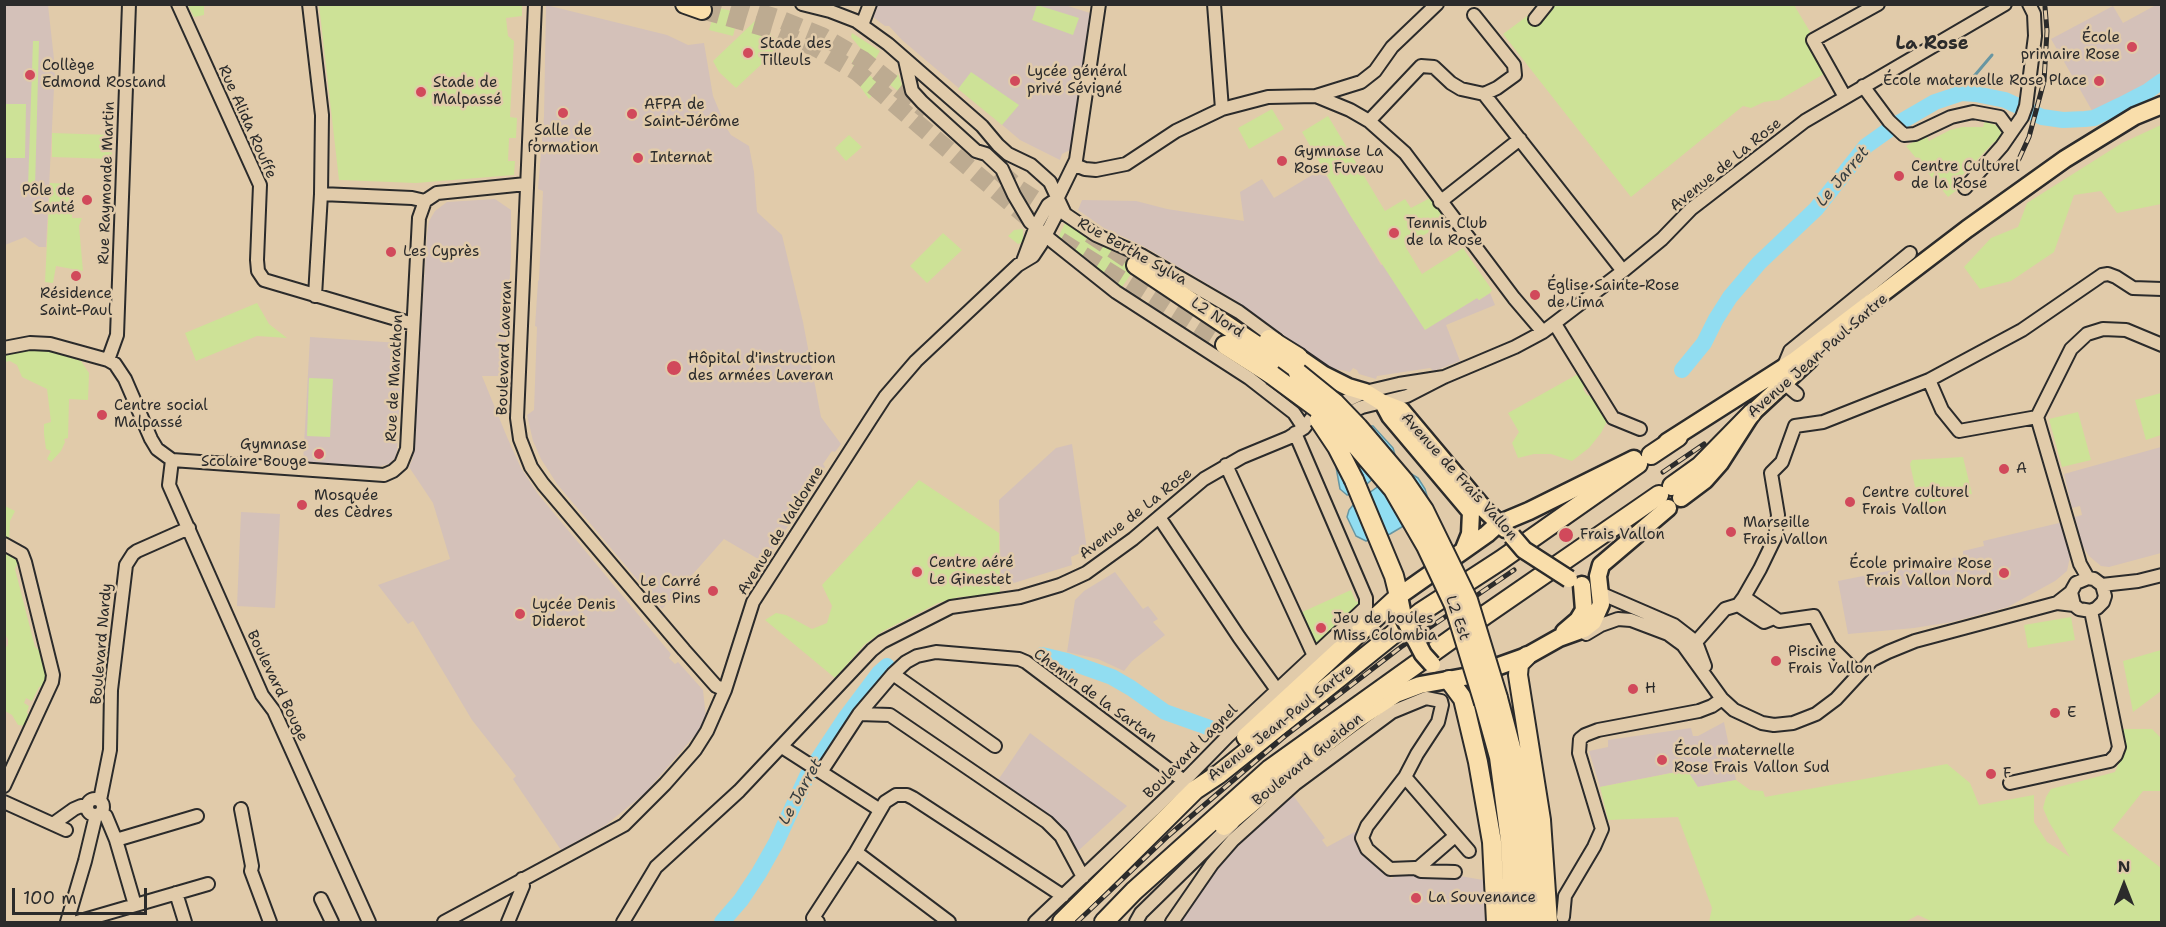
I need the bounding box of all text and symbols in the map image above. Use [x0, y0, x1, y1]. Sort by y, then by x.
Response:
place label: École primaire Rose [2021, 29, 2120, 64]
district label: La Rose [1896, 33, 1968, 55]
place label: Stade des Tilleuls [760, 35, 832, 70]
marker: École primaire Rose [2125, 40, 2139, 54]
marker: Stade des Tilleuls [741, 46, 755, 60]
place label: Collège Edmond Rostand [42, 57, 166, 92]
street label: Rue Alida Rouffe [214, 63, 280, 181]
place label: Lycée général privé Sévigné [1027, 63, 1127, 98]
marker: Collège Edmond Rostand [23, 68, 37, 82]
place label: École maternelle Rose Place [1883, 72, 2087, 90]
place label: Stade de Malpassé [433, 74, 502, 109]
marker: Lycée général privé Sévigné [1008, 74, 1022, 88]
marker: École maternelle Rose Place [2092, 74, 2106, 88]
marker: Stade de Malpassé [414, 85, 428, 99]
place label: AFPA de Saint-Jérôme [644, 96, 740, 131]
street label: Rue Raymonde Martin [95, 101, 119, 265]
marker: Salle de formation [556, 106, 570, 120]
marker: AFPA de Saint-Jérôme [625, 107, 639, 121]
street label: Avenue de La Rose [1667, 115, 1785, 215]
place label: Salle de formation [528, 122, 598, 157]
place label: Gymnase La Rose Fuveau [1294, 143, 1384, 178]
water label: Le Jarret [1812, 143, 1874, 211]
place label: Internat [650, 149, 713, 167]
marker: Internat [631, 151, 645, 165]
marker: Gymnase La Rose Fuveau [1275, 154, 1289, 168]
place label: Centre Culturel de la Rose [1911, 158, 2019, 193]
marker: Centre Culturel de la Rose [1892, 169, 1906, 183]
place label: Pôle de Santé [22, 182, 75, 217]
marker: Pôle de Santé [80, 193, 94, 207]
street label: Rue Berthe Sylva [1074, 214, 1190, 290]
place label: Tennis Club de la Rose [1406, 215, 1487, 250]
marker: Tennis Club de la Rose [1387, 226, 1401, 240]
place label: Les Cyprès [403, 243, 479, 261]
marker: Les Cyprès [384, 245, 398, 259]
marker: Résidence Saint-Paul [69, 269, 83, 283]
place label: Église Sainte-Rose de Lima [1547, 277, 1680, 312]
street label: Boulevard Laveran [494, 280, 516, 416]
place label: Résidence Saint-Paul [40, 285, 112, 320]
marker: Église Sainte-Rose de Lima [1528, 288, 1542, 302]
street label: Avenue Jean-Paul Sartre [1744, 290, 1892, 422]
street label: L2 Nord [1187, 294, 1247, 342]
street label: Rue de Marathon [383, 314, 407, 442]
place label: Hôpital d'instruction des armées Laveran [688, 350, 836, 385]
marker: Hôpital d'instruction des armées Laveran [665, 359, 683, 377]
place label: Centre social Malpassé [114, 397, 208, 432]
marker: Centre social Malpassé [95, 408, 109, 422]
street label: Avenue de Frais Vallon [1397, 409, 1521, 545]
place label: Gymnase Scolaire Bouge [201, 436, 307, 471]
marker: Gymnase Scolaire Bouge [312, 447, 326, 461]
place label: A [2016, 460, 2027, 478]
marker: A [1997, 462, 2011, 476]
street label: Avenue de Valdonne [734, 463, 828, 599]
street label: Avenue de La Rose [1076, 464, 1196, 564]
place label: Centre culturel Frais Vallon [1862, 484, 1969, 519]
place label: Mosquée des Cèdres [314, 487, 393, 522]
marker: Centre culturel Frais Vallon [1843, 495, 1857, 509]
marker: Mosquée des Cèdres [295, 498, 309, 512]
place label: Marseille Frais Vallon [1743, 514, 1828, 549]
marker: Marseille Frais Vallon [1724, 525, 1738, 539]
marker: Frais Vallon [1557, 526, 1575, 544]
place label: Frais Vallon [1580, 526, 1665, 544]
place label: Centre aéré Le Ginestet [929, 554, 1014, 589]
place label: École primaire Rose Frais Vallon Nord [1849, 555, 1992, 590]
marker: Centre aéré Le Ginestet [910, 565, 924, 579]
marker: École primaire Rose Frais Vallon Nord [1997, 566, 2011, 580]
place label: Le Carré des Pins [640, 573, 701, 608]
street label: Boulevard Nardy [88, 582, 116, 706]
marker: Le Carré des Pins [706, 584, 720, 598]
street label: L2 Est [1441, 593, 1473, 643]
place label: Lycée Denis Diderot [532, 596, 616, 631]
marker: Lycée Denis Diderot [513, 607, 527, 621]
place label: Jeu de boules Miss Colombia [1333, 610, 1437, 645]
marker: Jeu de boules Miss Colombia [1314, 621, 1328, 635]
street label: Boulevard Bouge [242, 628, 312, 744]
place label: Piscine Frais Vallon [1788, 643, 1873, 678]
street label: Chemin de la Sartan [1030, 645, 1160, 747]
marker: Piscine Frais Vallon [1769, 654, 1783, 668]
street label: Avenue Jean-Paul Sartre [1205, 661, 1357, 785]
place label: H [1645, 680, 1656, 698]
marker: H [1626, 682, 1640, 696]
street label: Boulevard Lagnel [1140, 701, 1242, 803]
place label: E [2067, 704, 2076, 722]
marker: E [2048, 706, 2062, 720]
street label: Boulevard Gueidon [1249, 710, 1367, 810]
place label: École maternelle Rose Frais Vallon Sud [1674, 742, 1830, 777]
marker: École maternelle Rose Frais Vallon Sud [1655, 753, 1669, 767]
water label: Le Jarret [775, 756, 827, 828]
place label: F [2003, 765, 2011, 783]
marker: F [1984, 767, 1998, 781]
north arrow [2094, 855, 2154, 915]
text: N [2118, 856, 2130, 877]
scale bar [15, 876, 150, 914]
text: 100 m [23, 886, 77, 910]
place label: La Souvenance [1428, 889, 1536, 907]
marker: La Souvenance [1409, 891, 1423, 905]

